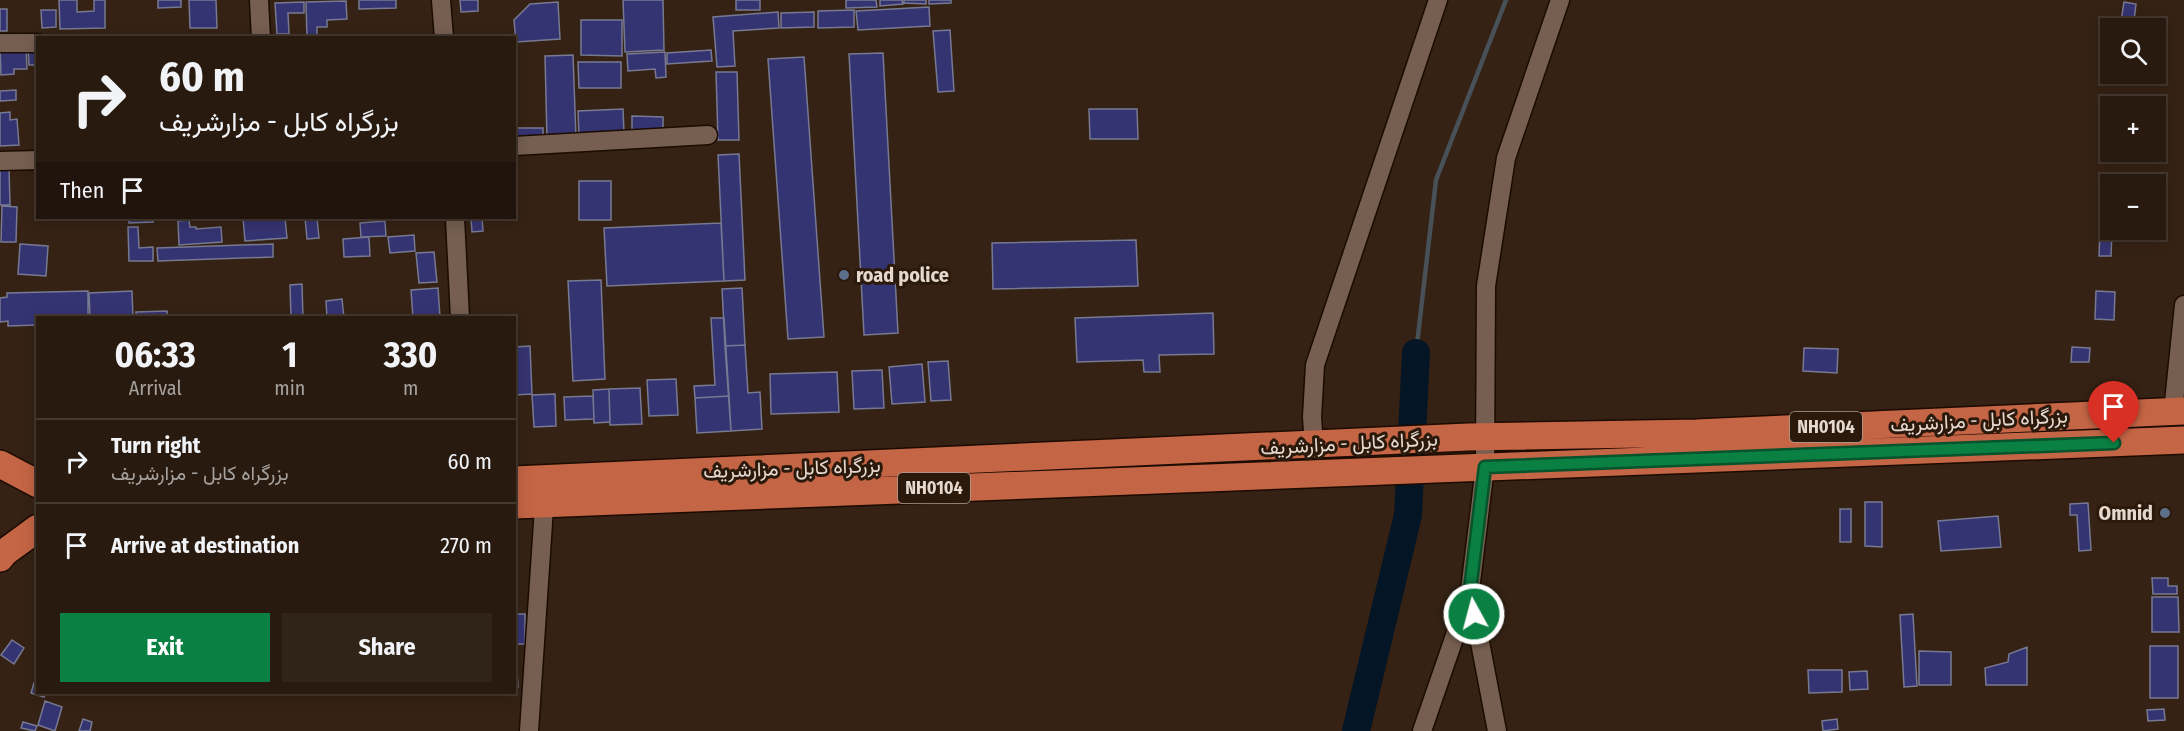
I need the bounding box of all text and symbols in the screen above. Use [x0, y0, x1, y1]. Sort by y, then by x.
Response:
map controls [2100, 18, 2166, 240]
button: search [2100, 18, 2166, 84]
text: 60 m [159, 52, 245, 102]
icon: right [60, 60, 138, 138]
button: + [2100, 96, 2166, 162]
text: بزرگراه کابل - مزارشریف [159, 106, 399, 138]
icon: arrive [116, 174, 149, 207]
button: − [2100, 174, 2166, 240]
text: Then [60, 177, 104, 204]
place label: road police [856, 263, 949, 287]
marker: road police [837, 268, 851, 282]
text: 06:33 [114, 333, 196, 377]
text: 1 [282, 333, 297, 377]
text: 330 [384, 333, 438, 377]
text: Arrival [129, 376, 182, 400]
text: min [274, 376, 305, 400]
text: m [403, 376, 418, 400]
pin [2088, 381, 2139, 443]
icon: arrive [2097, 390, 2130, 423]
street label: بزرگراه کابل - مزارشریف [1890, 403, 2068, 438]
road number: NH0104 [1790, 412, 1862, 442]
street label: بزرگراه کابل - مزارشریف [1260, 426, 1438, 461]
text: Turn right [111, 432, 200, 459]
icon: right [60, 445, 93, 478]
text: 60 m [448, 448, 492, 475]
street label: بزرگراه کابل - مزارشریف [703, 453, 881, 484]
text: بزرگراه کابل - مزارشریف [111, 461, 289, 485]
road number: NH0104 [898, 473, 970, 503]
place label: Omnid [2099, 501, 2153, 525]
marker: Omnid [2158, 506, 2172, 520]
icon: arrive [60, 529, 93, 562]
text: Arrive at destination [111, 532, 299, 559]
text: 270 m [440, 532, 492, 559]
position arrow [1442, 582, 1506, 646]
button: Exit [60, 613, 270, 682]
button: Share [282, 613, 492, 682]

